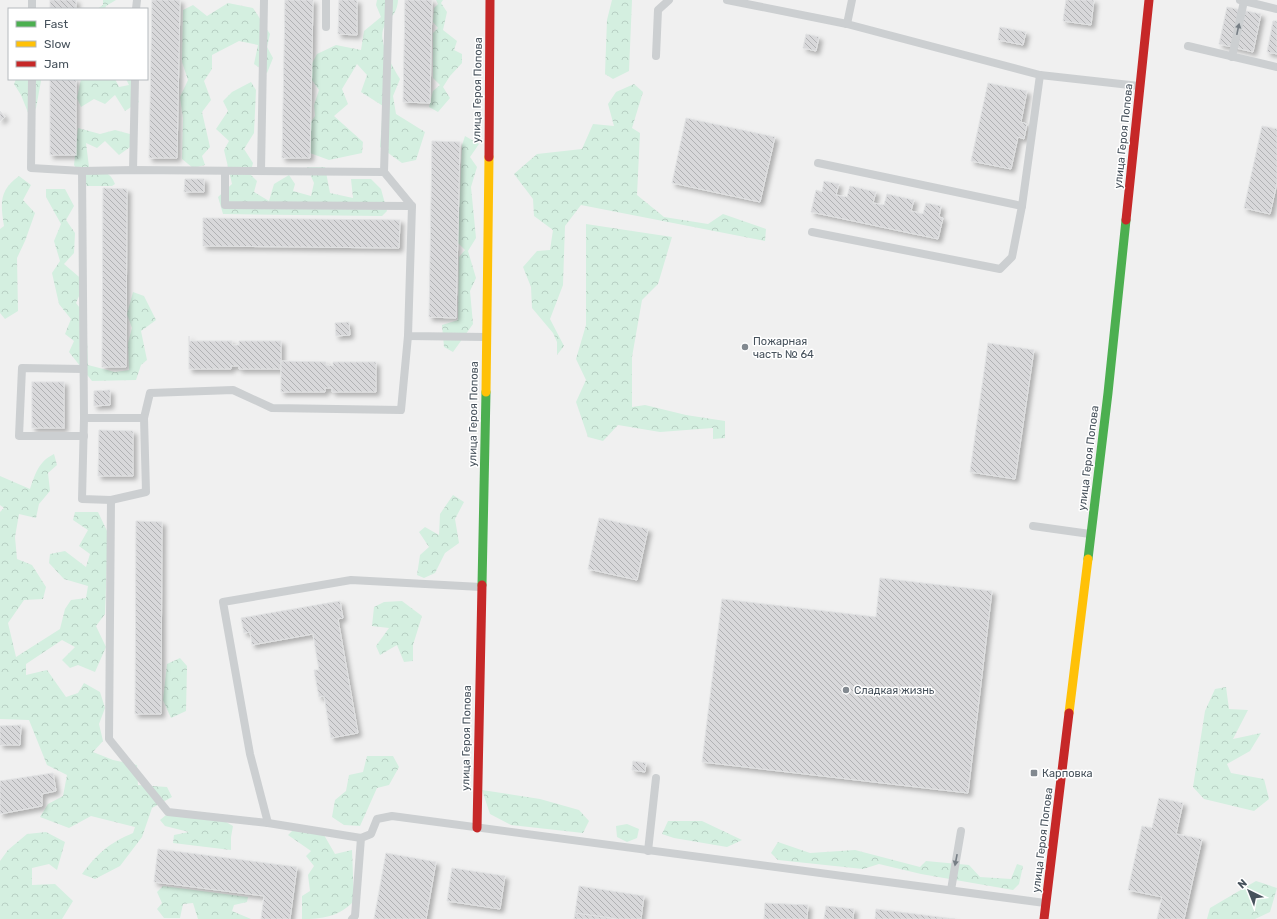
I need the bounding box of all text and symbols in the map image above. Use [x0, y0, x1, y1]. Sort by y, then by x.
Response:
legend [8, 8, 148, 80]
text: Fast [44, 17, 68, 31]
one-way arrow [1235, 23, 1241, 35]
text: Slow [44, 37, 71, 51]
street label: улица Героя Попова [470, 37, 485, 143]
text: Jam [44, 57, 69, 71]
street label: улица Героя Попова [1112, 83, 1135, 189]
place label: Пожарная часть № 64 [753, 335, 814, 361]
marker: Пожарная часть № 64 [740, 342, 750, 352]
street label: улица Героя Попова [466, 361, 481, 467]
street label: улица Героя Попова [1076, 405, 1101, 511]
place label: Сладкая жизнь [854, 684, 935, 697]
street label: улица Героя Попова [459, 685, 474, 791]
marker: Сладкая жизнь [841, 685, 851, 695]
place label: Карповка [1042, 767, 1093, 780]
marker: Карповка [1029, 768, 1039, 778]
street label: улица Героя Попова [1030, 787, 1055, 893]
one-way arrow [952, 854, 958, 866]
north arrow [1229, 871, 1269, 911]
text: N [1235, 877, 1250, 892]

